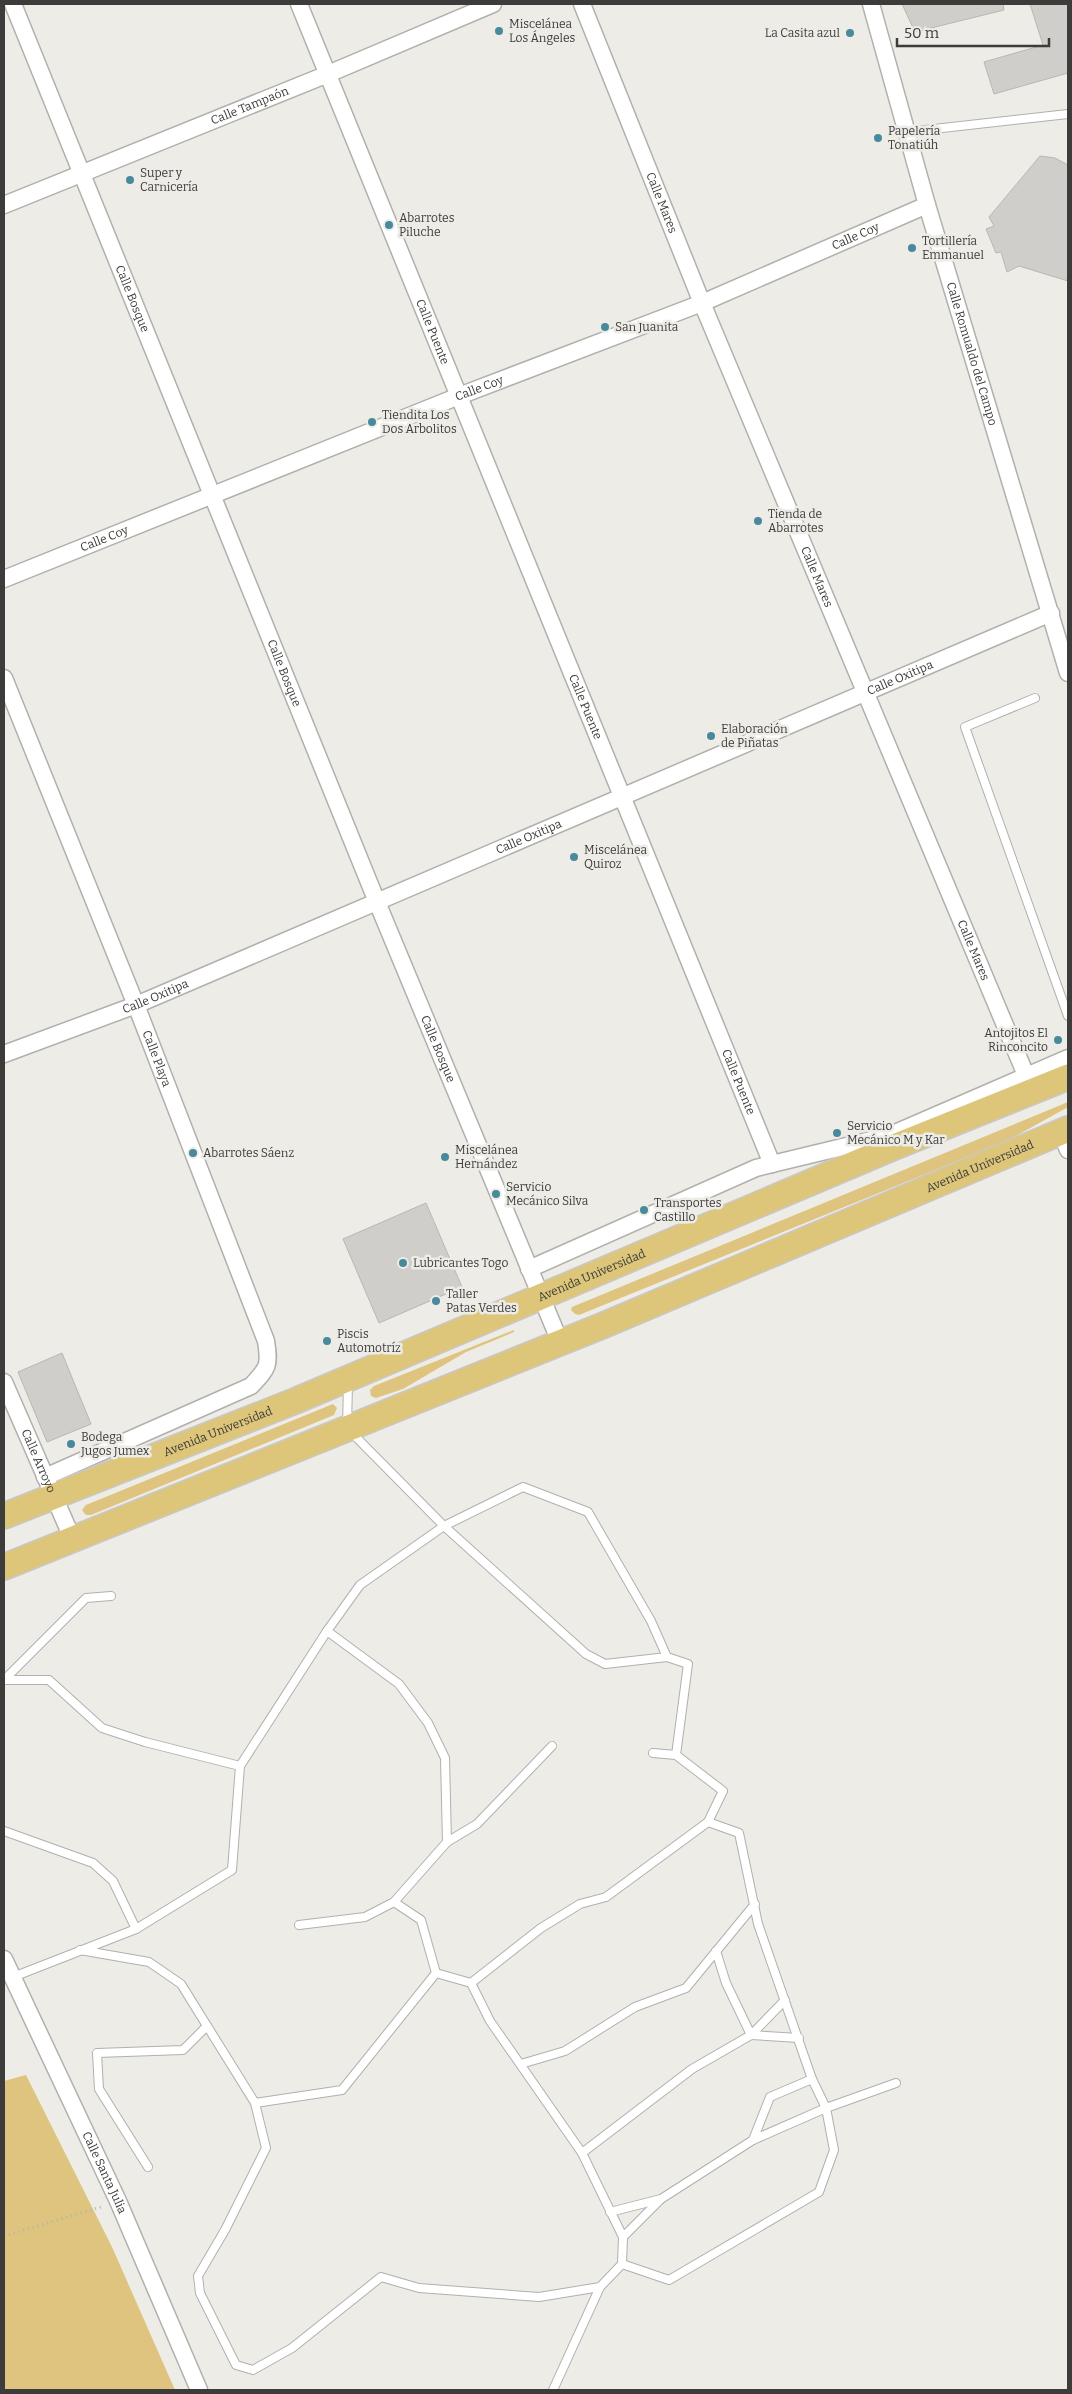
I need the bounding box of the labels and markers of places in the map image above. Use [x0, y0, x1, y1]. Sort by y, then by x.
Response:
place label: Miscelánea Los Ángeles [509, 17, 576, 45]
marker: Miscelánea Los Ángeles [493, 25, 505, 37]
place label: La Casita azul [765, 26, 841, 40]
marker: La Casita azul [844, 27, 856, 39]
place label: Papelería Tonatiúh [888, 124, 941, 152]
marker: Papelería Tonatiúh [872, 132, 884, 144]
place label: Super y Carnicería [140, 166, 198, 194]
marker: Super y Carnicería [124, 174, 136, 186]
place label: Abarrotes Piluche [399, 211, 455, 239]
marker: Abarrotes Piluche [383, 219, 395, 231]
place label: Tortillería Emmanuel [922, 234, 984, 262]
marker: Tortillería Emmanuel [906, 242, 918, 254]
place label: San Juanita [615, 320, 679, 334]
marker: San Juanita [599, 321, 611, 333]
place label: Tiendita Los Dos Arbolitos [382, 408, 457, 436]
marker: Tiendita Los Dos Arbolitos [366, 416, 378, 428]
place label: Tienda de Abarrotes [768, 507, 824, 535]
marker: Tienda de Abarrotes [752, 515, 764, 527]
place label: Elaboración de Piñatas [721, 722, 788, 750]
marker: Elaboración de Piñatas [705, 730, 717, 742]
place label: Miscelánea Quiroz [584, 843, 648, 871]
marker: Miscelánea Quiroz [568, 851, 580, 863]
place label: Antojitos El Rinconcito [984, 1026, 1049, 1054]
marker: Antojitos El Rinconcito [1052, 1034, 1064, 1046]
place label: Servicio Mecánico M y Kar [847, 1119, 945, 1147]
marker: Servicio Mecánico M y Kar [831, 1127, 843, 1139]
place label: Miscelánea Hernández [455, 1143, 519, 1171]
place label: Abarrotes Sáenz [203, 1146, 294, 1160]
marker: Abarrotes Sáenz [187, 1147, 199, 1159]
marker: Miscelánea Hernández [439, 1151, 451, 1163]
place label: Servicio Mecánico Silva [506, 1180, 589, 1208]
marker: Servicio Mecánico Silva [490, 1188, 502, 1200]
place label: Transportes Castillo [654, 1196, 722, 1224]
marker: Transportes Castillo [638, 1204, 650, 1216]
place label: Lubricantes Togo [413, 1256, 508, 1270]
marker: Lubricantes Togo [397, 1257, 409, 1269]
place label: Taller Patas Verdes [446, 1287, 517, 1315]
marker: Taller Patas Verdes [430, 1295, 442, 1307]
place label: Piscis Automotríz [337, 1327, 401, 1355]
marker: Piscis Automotríz [321, 1335, 333, 1347]
place label: Bodega Jugos Jumex [80, 1430, 150, 1458]
marker: Bodega Jugos Jumex [65, 1438, 77, 1450]

